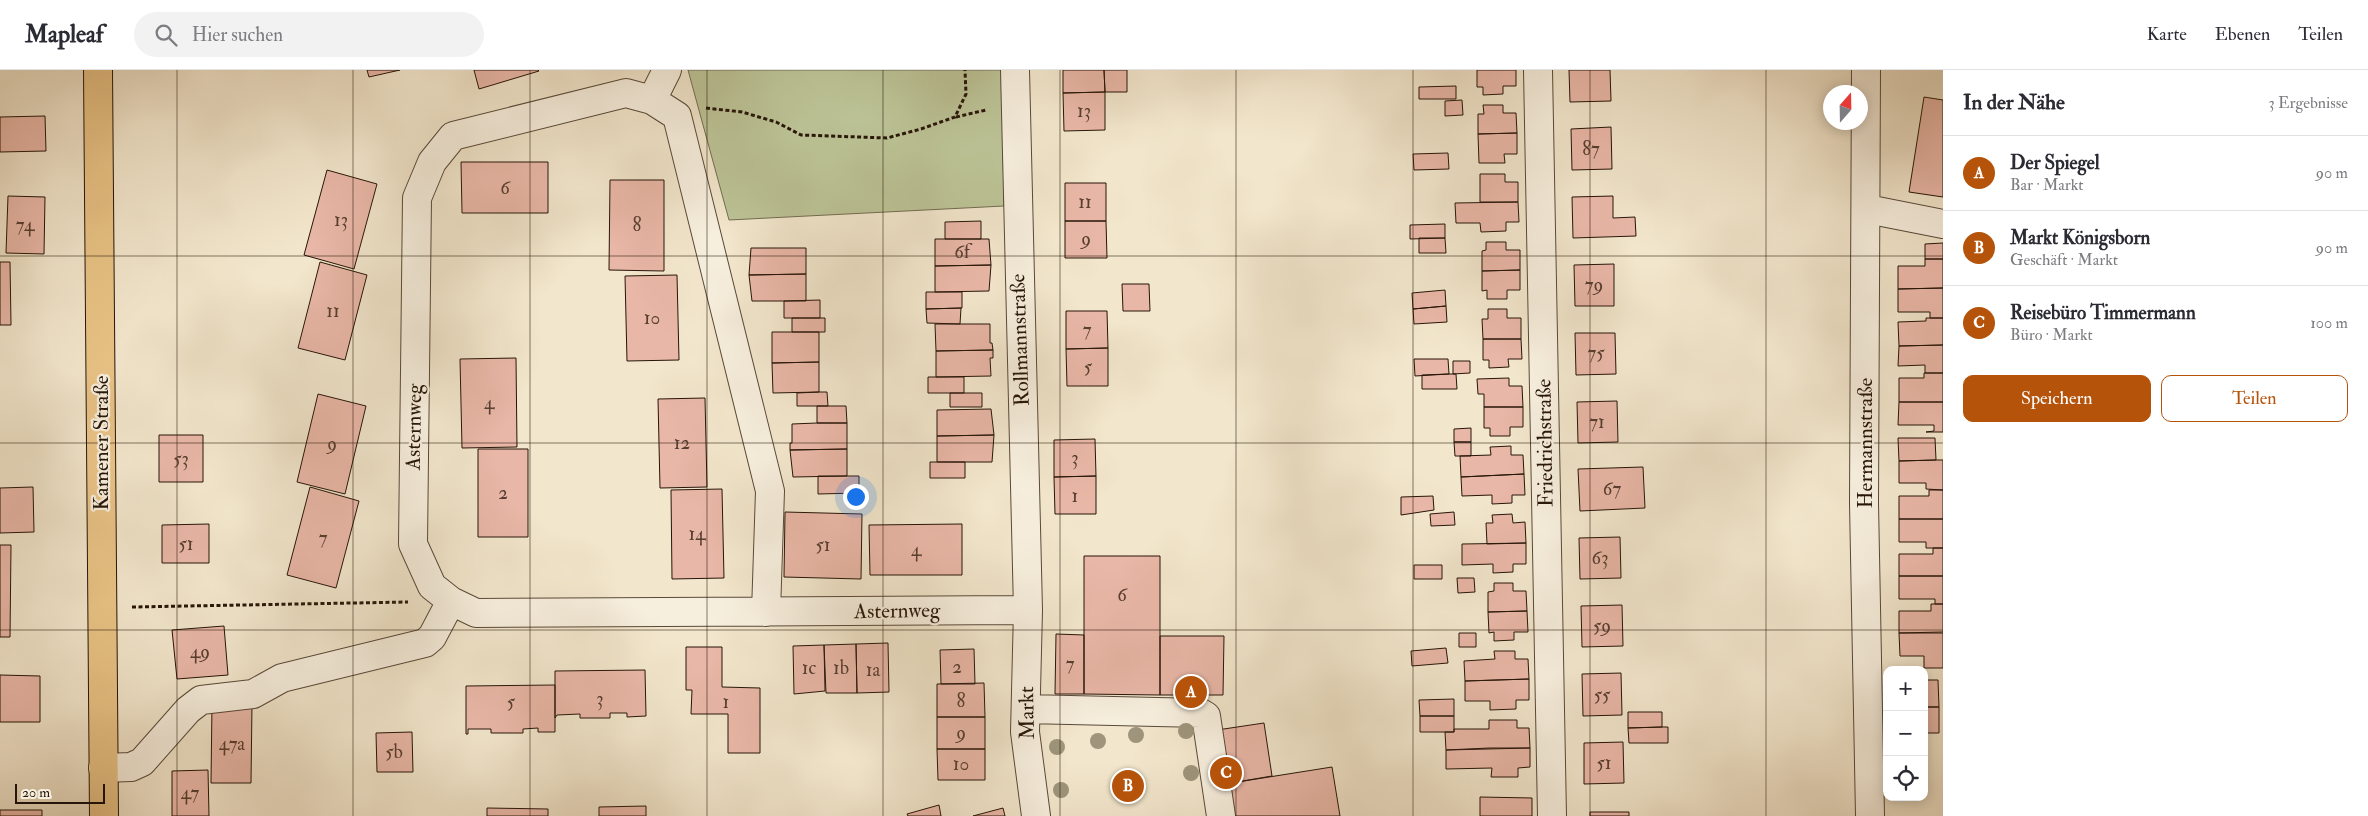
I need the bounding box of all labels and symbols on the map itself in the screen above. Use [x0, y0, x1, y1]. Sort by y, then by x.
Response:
north arrow [1823, 85, 1868, 130]
house number: 13 [1077, 99, 1091, 123]
house number: 87 [1582, 137, 1600, 161]
house number: 6 [500, 176, 511, 200]
house number: 11 [1078, 190, 1092, 214]
house number: 13 [334, 208, 348, 232]
house number: 74 [16, 213, 35, 237]
house number: 8 [633, 213, 642, 237]
house number: 9 [1079, 227, 1091, 251]
house number: 6f [954, 240, 973, 264]
street label: Rollmannstraße [1004, 273, 1036, 407]
house number: 79 [1585, 273, 1603, 297]
house number: 11 [326, 299, 340, 323]
house number: 10 [644, 306, 660, 330]
house number: 7 [1083, 318, 1092, 342]
house number: 75 [1587, 341, 1605, 365]
house number: 5 [1084, 355, 1093, 379]
street label: Kamener Straße [88, 375, 115, 511]
street label: Hermannstraße [1852, 377, 1879, 508]
street label: Friedrichstraße [1530, 378, 1560, 507]
street label: Asternweg [400, 383, 428, 471]
house number: 4 [484, 391, 495, 415]
house number: 71 [1589, 410, 1605, 434]
house number: 12 [674, 431, 690, 455]
house number: 9 [325, 432, 337, 456]
house number: 3 [1071, 446, 1079, 470]
house number: 53 [173, 447, 189, 471]
house number: 67 [1603, 477, 1621, 501]
house number: 2 [498, 481, 508, 505]
your location [843, 484, 869, 510]
house number: 1 [1072, 484, 1078, 508]
house number: 14 [688, 522, 706, 546]
house number: 7 [319, 526, 328, 550]
house number: 51 [178, 532, 194, 556]
house number: 51 [815, 533, 831, 557]
house number: 4 [911, 538, 922, 562]
house number: 63 [1592, 546, 1608, 570]
house number: 6 [1117, 583, 1128, 607]
street label: Asternweg [853, 597, 941, 625]
house number: 59 [1593, 614, 1611, 638]
house number: 49 [190, 640, 210, 664]
house number: 7 [1066, 652, 1075, 676]
house number: 2 [952, 655, 962, 679]
house number: 1c [802, 656, 817, 680]
house number: 1b [833, 656, 849, 680]
house number: 1a [866, 658, 880, 682]
pin: A [1175, 673, 1207, 711]
house number: 55 [1594, 683, 1611, 707]
street label: Markt [1013, 686, 1041, 740]
house number: 3 [596, 687, 604, 711]
house number: 8 [957, 689, 966, 713]
house number: 5 [507, 690, 516, 714]
house number: 1 [723, 690, 729, 714]
house number: 9 [954, 721, 966, 745]
house number: 47a [219, 732, 245, 756]
house number: 5b [385, 740, 403, 764]
house number: 51 [1596, 751, 1612, 775]
house number: 10 [953, 752, 969, 776]
pin: C [1210, 754, 1242, 792]
pin: B [1112, 767, 1144, 805]
scale bar [15, 781, 105, 804]
house number: 47 [181, 781, 200, 805]

